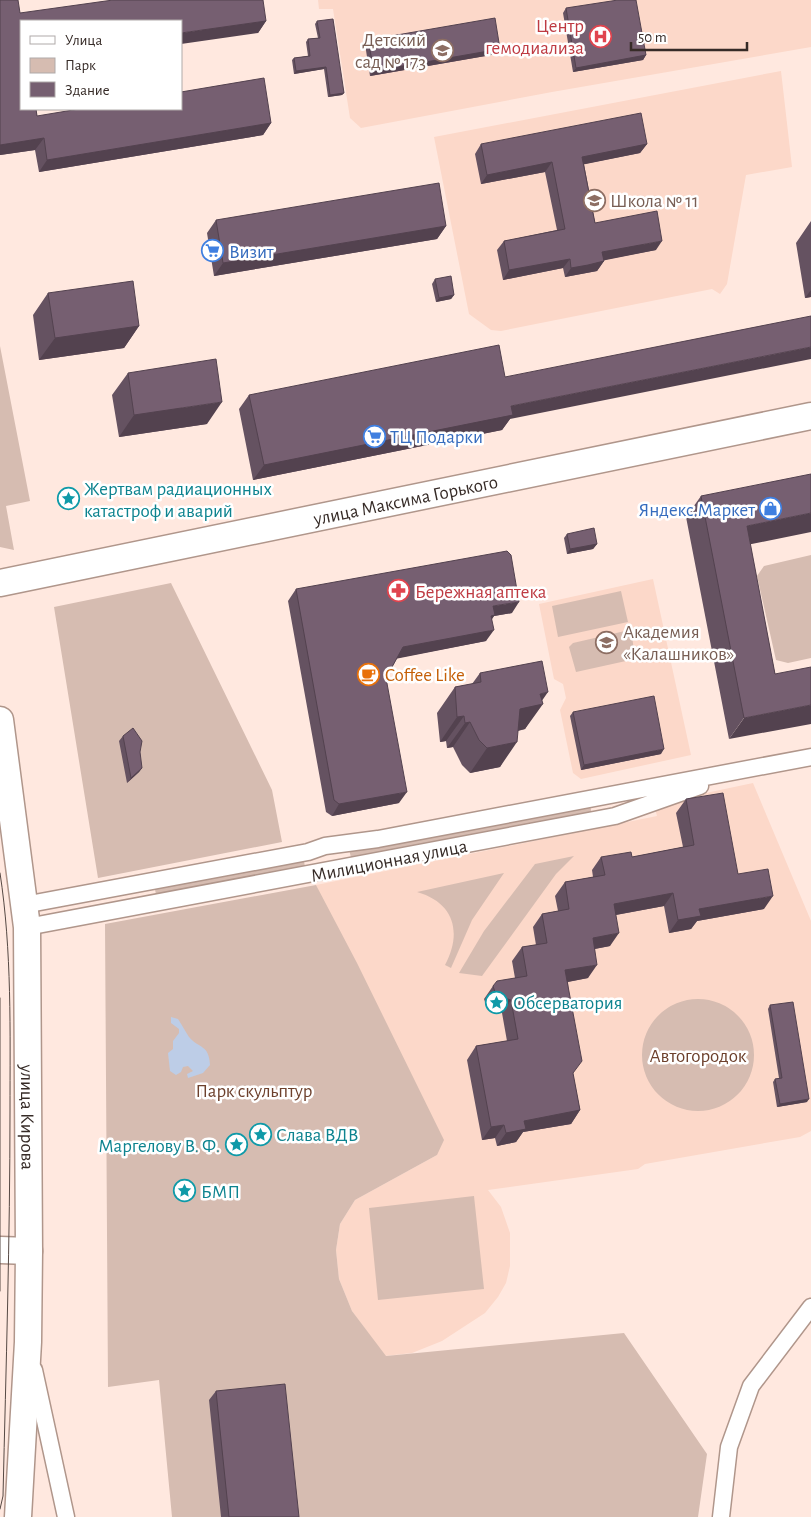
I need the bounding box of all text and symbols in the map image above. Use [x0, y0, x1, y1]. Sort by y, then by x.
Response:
place label: Центр гемодиализа [485, 17, 584, 58]
legend [20, 20, 182, 110]
scale bar [631, 20, 747, 52]
hospital icon: Центр гемодиализа [588, 24, 612, 48]
text: 50 m [638, 30, 667, 45]
place label: Детский сад № 173 [355, 31, 426, 72]
text: Улица [65, 33, 102, 48]
school or university icon: Детский сад № 173 [430, 38, 454, 62]
text: Парк [65, 58, 96, 73]
text: Здание [65, 83, 110, 98]
school or university icon: Школа № 11 [582, 188, 606, 212]
place label: Школа № 11 [610, 192, 698, 211]
supermarket icon: Визит [201, 239, 225, 263]
place label: Визит [229, 243, 274, 262]
supermarket icon: ТЦ Подарки [362, 424, 386, 448]
place label: ТЦ Подарки [390, 428, 483, 447]
street label: улица Максима Горького [311, 473, 500, 529]
place label: Жертвам радиационных катастроф и аварий [84, 480, 272, 521]
place icon: Жертвам радиационных катастроф и аварий [56, 487, 80, 511]
shop icon: Яндекс.Маркет [759, 497, 783, 521]
place label: Яндекс.Маркет [638, 501, 755, 520]
pharmacy icon: Бережная аптека [387, 579, 411, 603]
place label: Бережная аптека [415, 583, 547, 602]
place label: Академия «Калашников» [623, 623, 734, 664]
school or university icon: Академия «Калашников» [595, 630, 619, 654]
cafe icon: Coffee Like [357, 662, 381, 686]
place label: Coffee Like [385, 666, 465, 685]
street label: Милиционная улица [309, 837, 469, 886]
place icon: Обсерватория [485, 990, 509, 1014]
place label: Обсерватория [513, 994, 622, 1013]
park label: Автогородок [650, 1047, 747, 1066]
street label: улица Кирова [17, 1063, 37, 1170]
park label: Парк скульптур [196, 1082, 312, 1101]
place icon: Слава ВДВ [248, 1122, 272, 1146]
place label: Слава ВДВ [276, 1126, 358, 1145]
place icon: Маргелову В. Ф. [224, 1133, 248, 1157]
place label: Маргелову В. Ф. [98, 1137, 220, 1156]
place icon: БМП [173, 1179, 197, 1203]
place label: БМП [201, 1183, 240, 1202]

